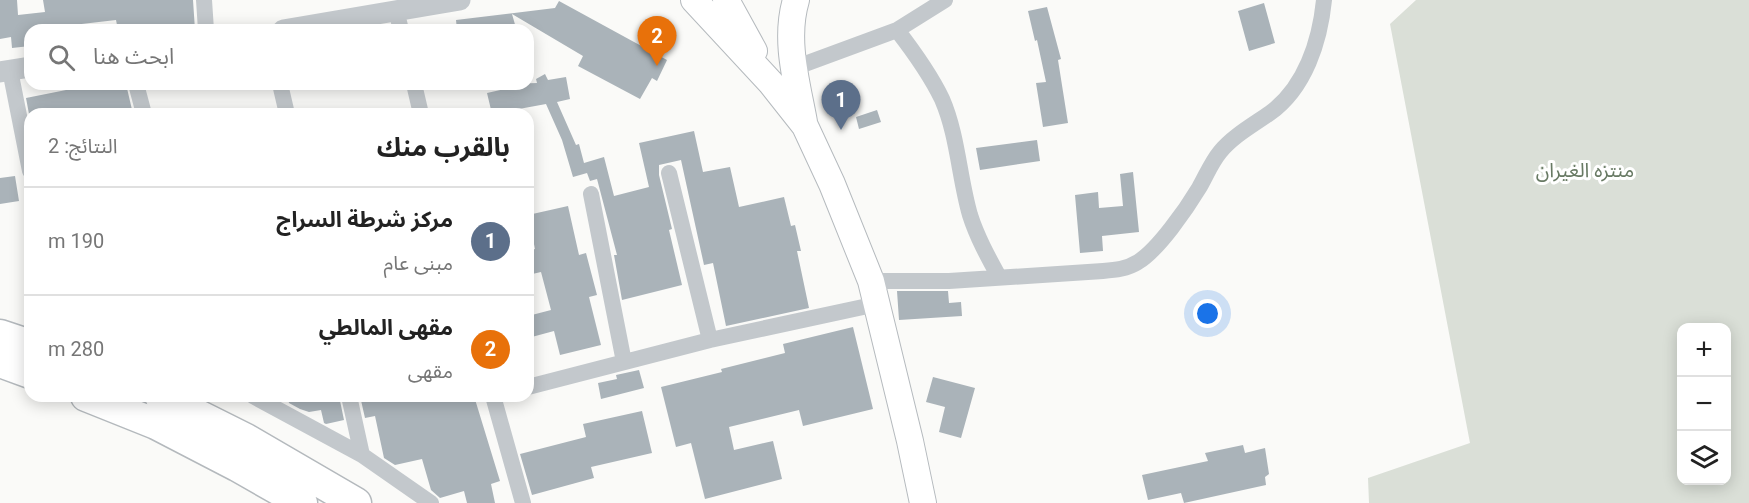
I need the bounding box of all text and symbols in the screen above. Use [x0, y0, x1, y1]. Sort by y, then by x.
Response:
pin: 2 [638, 16, 676, 66]
search box [24, 24, 534, 90]
icon: search [45, 41, 78, 74]
text: ابحث هنا [93, 44, 174, 69]
pin: 1 [822, 80, 860, 130]
text: بالقرب منك [377, 132, 510, 162]
text: النتائج: 2 [48, 134, 118, 158]
park label: منتزه الغيران [1536, 158, 1634, 182]
text: مركز شرطة السراج [276, 207, 453, 232]
text: 190 m [48, 229, 104, 253]
text: 1 [485, 229, 496, 253]
text: مبنى عام [384, 251, 453, 275]
your location [1193, 299, 1222, 328]
text: مقهى المالطي [319, 315, 453, 340]
map controls [1677, 323, 1731, 485]
button: + [1677, 323, 1731, 377]
text: 280 m [48, 337, 104, 361]
text: 2 [485, 337, 496, 361]
text: مقهى [408, 359, 453, 383]
button: − [1677, 377, 1731, 431]
button: layers [1677, 431, 1731, 485]

